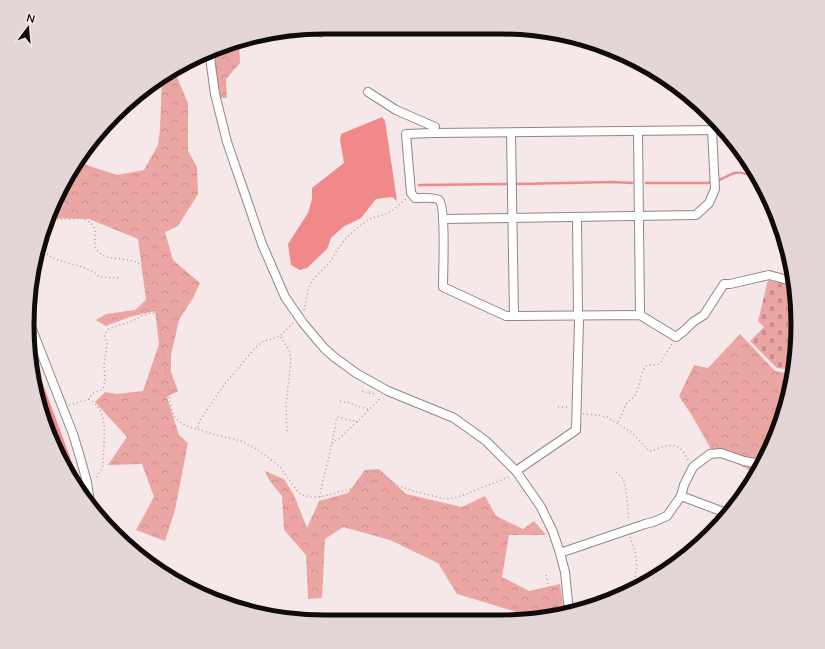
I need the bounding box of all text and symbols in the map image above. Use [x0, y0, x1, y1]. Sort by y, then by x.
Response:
north arrow [8, 8, 48, 48]
text: N [25, 11, 37, 26]

